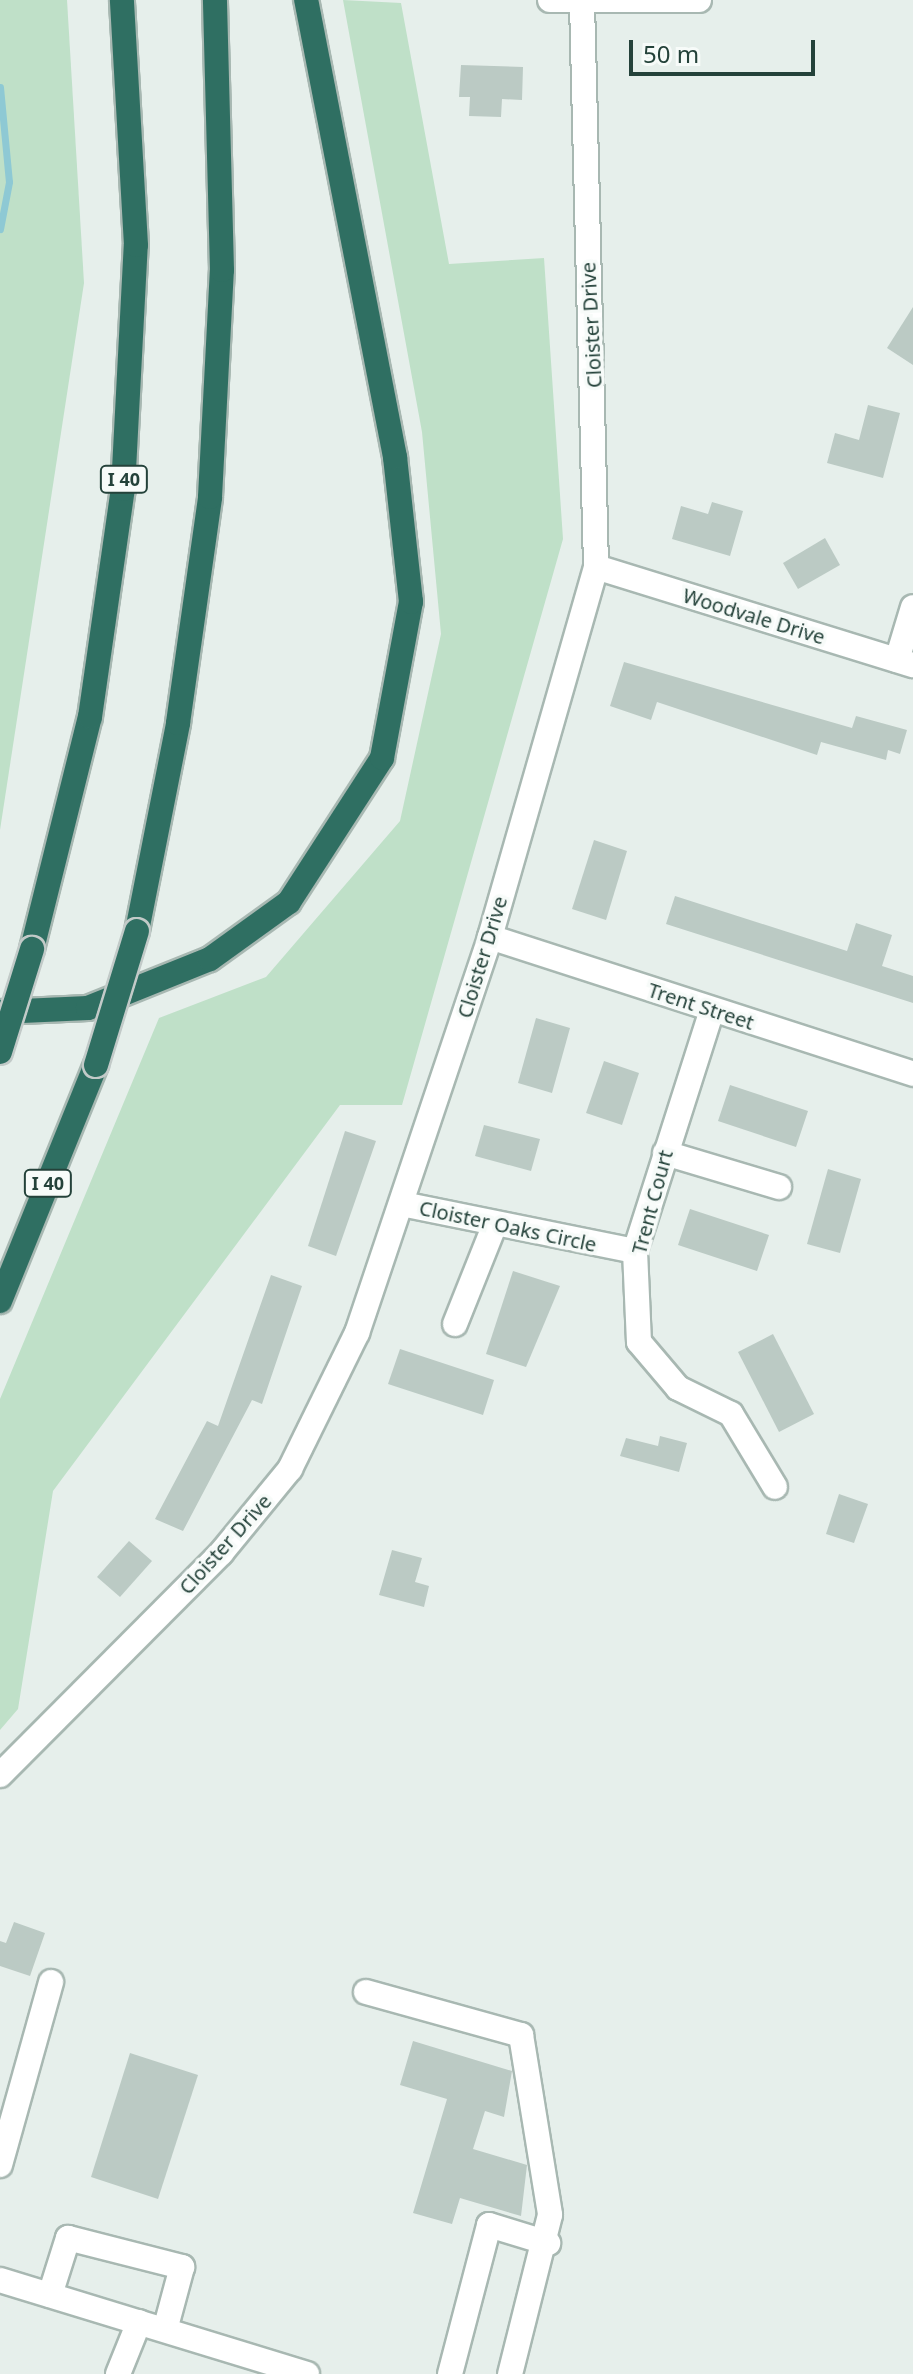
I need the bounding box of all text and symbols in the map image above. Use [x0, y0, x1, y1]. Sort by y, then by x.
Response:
scale bar [633, 24, 819, 74]
text: 50 m [643, 37, 699, 70]
street label: Cloister Drive [576, 261, 606, 389]
road number: I 40 [98, 465, 150, 493]
street label: Woodvale Drive [680, 583, 828, 649]
street label: Cloister Drive [452, 893, 512, 1021]
street label: Trent Street [645, 978, 757, 1034]
street label: Trent Court [627, 1147, 677, 1257]
road number: I 40 [22, 1169, 74, 1197]
street label: Cloister Oaks Circle [417, 1195, 599, 1257]
street label: Cloister Drive [174, 1489, 276, 1599]

